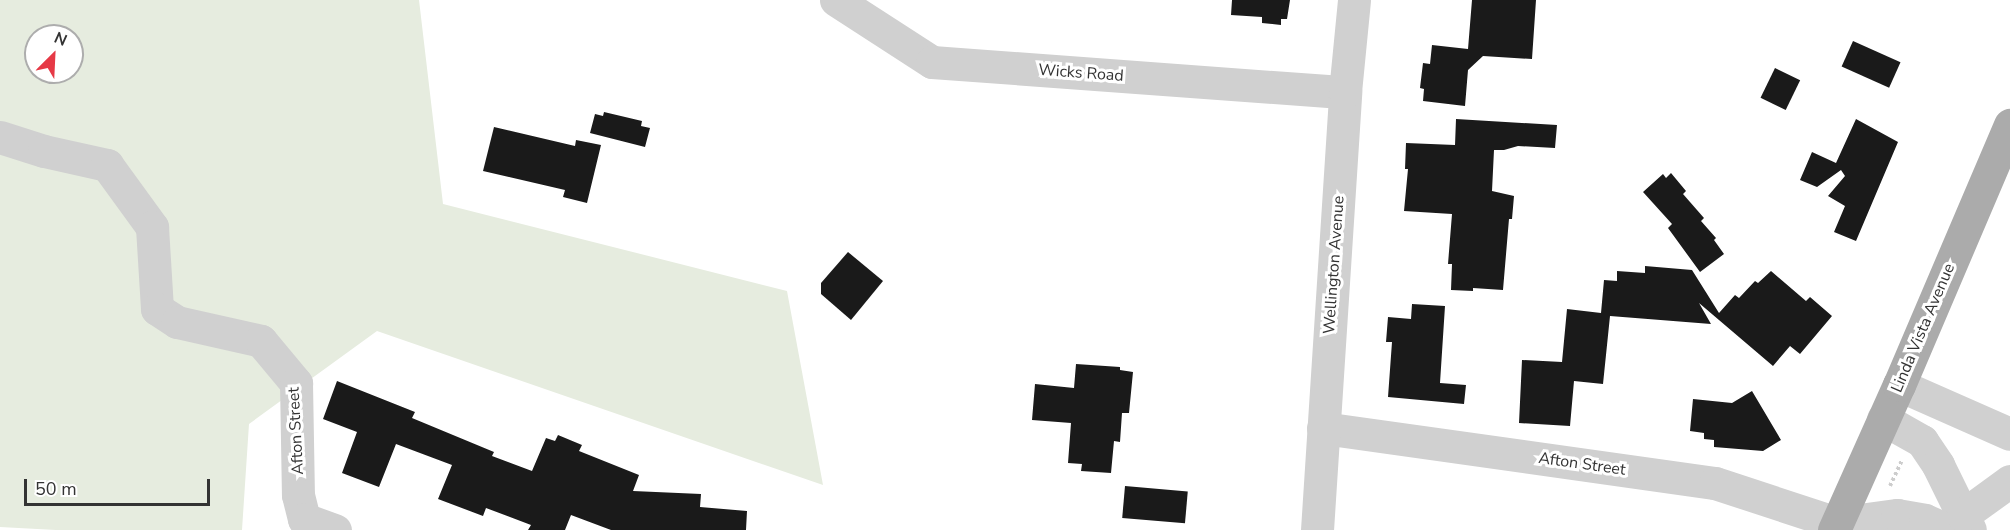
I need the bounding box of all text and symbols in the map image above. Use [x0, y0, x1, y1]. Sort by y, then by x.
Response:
north arrow [24, 24, 84, 84]
text: N [51, 27, 70, 52]
street label: Wicks Road [1038, 60, 1124, 86]
street label: Wellington Avenue [1320, 195, 1348, 335]
street label: Linda Vista Avenue [1887, 261, 1959, 395]
street label: Afton Street [284, 387, 308, 475]
street label: Afton Street [1537, 448, 1627, 480]
scale bar [27, 467, 213, 505]
text: 50 m [35, 477, 77, 501]

